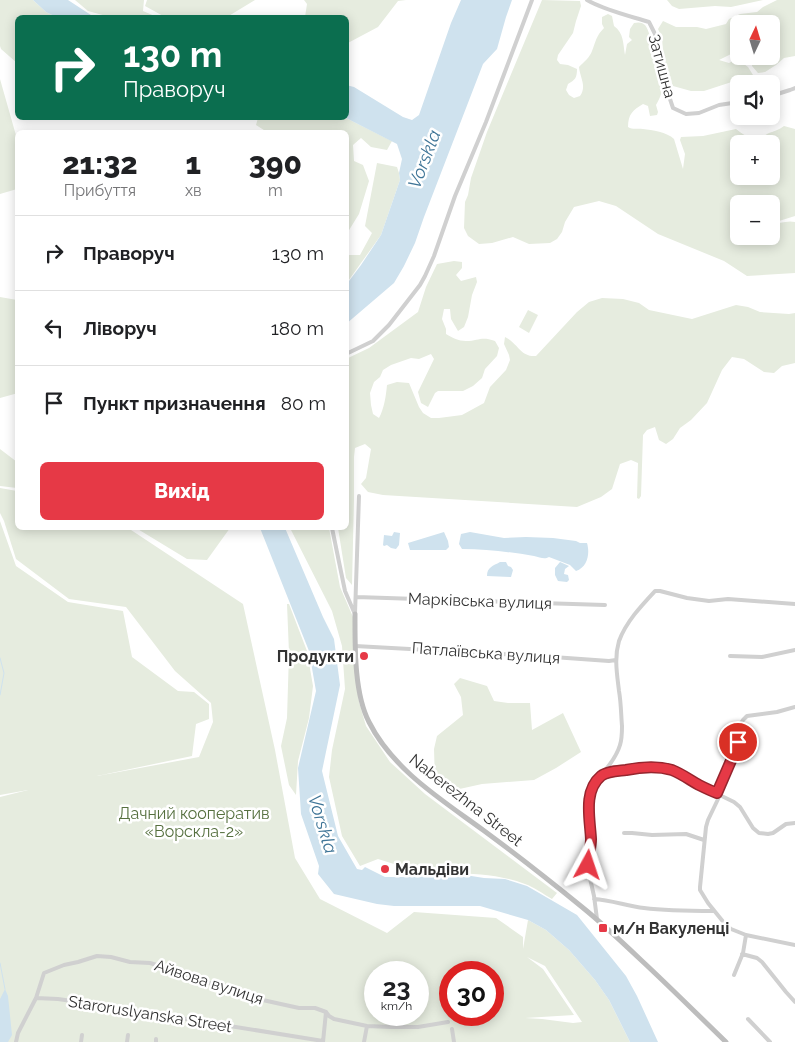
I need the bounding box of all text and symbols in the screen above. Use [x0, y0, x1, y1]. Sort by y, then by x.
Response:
north arrow [730, 15, 780, 65]
map controls [730, 15, 780, 245]
street label: Затишна [644, 32, 680, 100]
text: 130 m [123, 34, 222, 75]
icon: right [40, 35, 105, 100]
button: sound [730, 75, 780, 125]
text: Праворуч [123, 76, 226, 102]
water label: Vorskla [403, 127, 445, 191]
button: + [730, 135, 780, 185]
text: 21:32 [62, 146, 138, 181]
text: 1 [185, 146, 201, 181]
text: 390 [249, 146, 302, 181]
text: Прибуття [64, 181, 136, 200]
text: хв [185, 181, 202, 200]
text: m [268, 181, 283, 200]
button: − [730, 195, 780, 245]
icon: right [40, 239, 68, 267]
text: Праворуч [83, 242, 175, 264]
text: 130 m [272, 242, 324, 264]
icon: left [40, 314, 68, 342]
text: Ліворуч [83, 317, 157, 339]
text: 180 m [271, 317, 324, 339]
icon: arrive [40, 389, 68, 417]
text: Пункт призначення [83, 392, 266, 414]
text: 80 m [281, 392, 326, 414]
button: Вихід [40, 462, 324, 520]
street label: Марківська вулиця [408, 589, 552, 613]
street label: Патлаївська вулиця [411, 638, 561, 668]
place label: Продукти [277, 647, 354, 666]
marker: Продукти [358, 650, 370, 662]
pin [717, 721, 759, 763]
icon: arrive [724, 728, 752, 756]
street label: Naberezhna Street [406, 750, 527, 851]
water label: Vorskla [304, 792, 342, 856]
park label: Дачний кооператив «Ворскла-2» [119, 804, 269, 841]
position arrow [561, 838, 613, 890]
place label: Мальдіви [395, 860, 469, 879]
marker: Мальдіви [379, 863, 391, 875]
place label: м/н Вакуленці [613, 919, 729, 938]
marker: м/н Вакуленці [597, 922, 609, 934]
street label: Айвова вулиця [152, 955, 266, 1009]
speed limit sign: 30 [439, 961, 504, 1026]
text: 23 [382, 972, 411, 1002]
street label: Staroruslyanska Street [67, 992, 234, 1036]
text: km/h [381, 999, 412, 1013]

